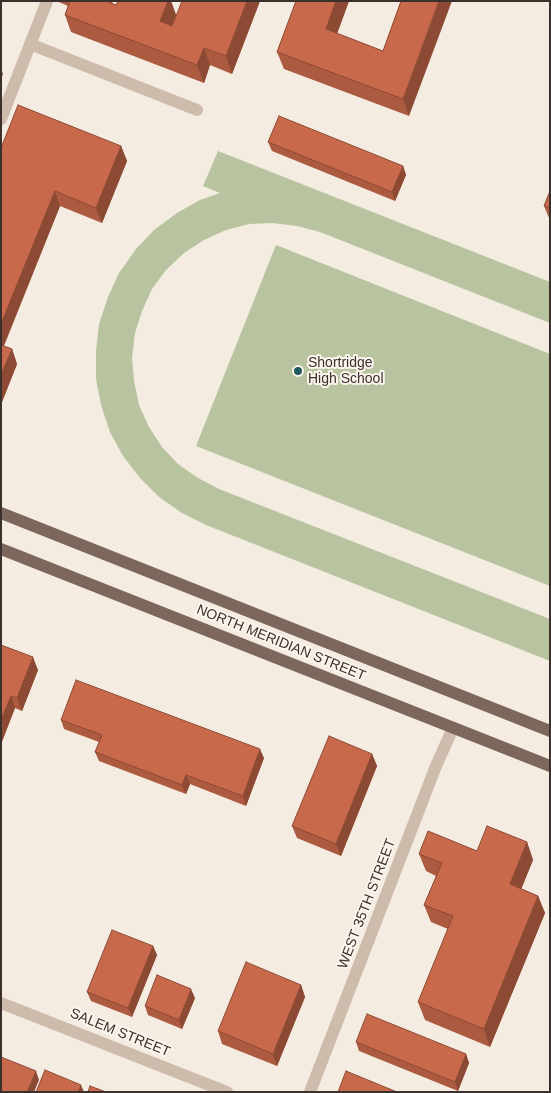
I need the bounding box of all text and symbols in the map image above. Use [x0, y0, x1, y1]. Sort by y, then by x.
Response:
place label: Shortridge High School [308, 355, 383, 388]
marker: Shortridge High School [292, 365, 304, 377]
street label: NORTH MERIDIAN STREET [194, 601, 368, 685]
street label: WEST 35TH STREET [334, 837, 400, 971]
street label: SALEM STREET [67, 1005, 173, 1061]

